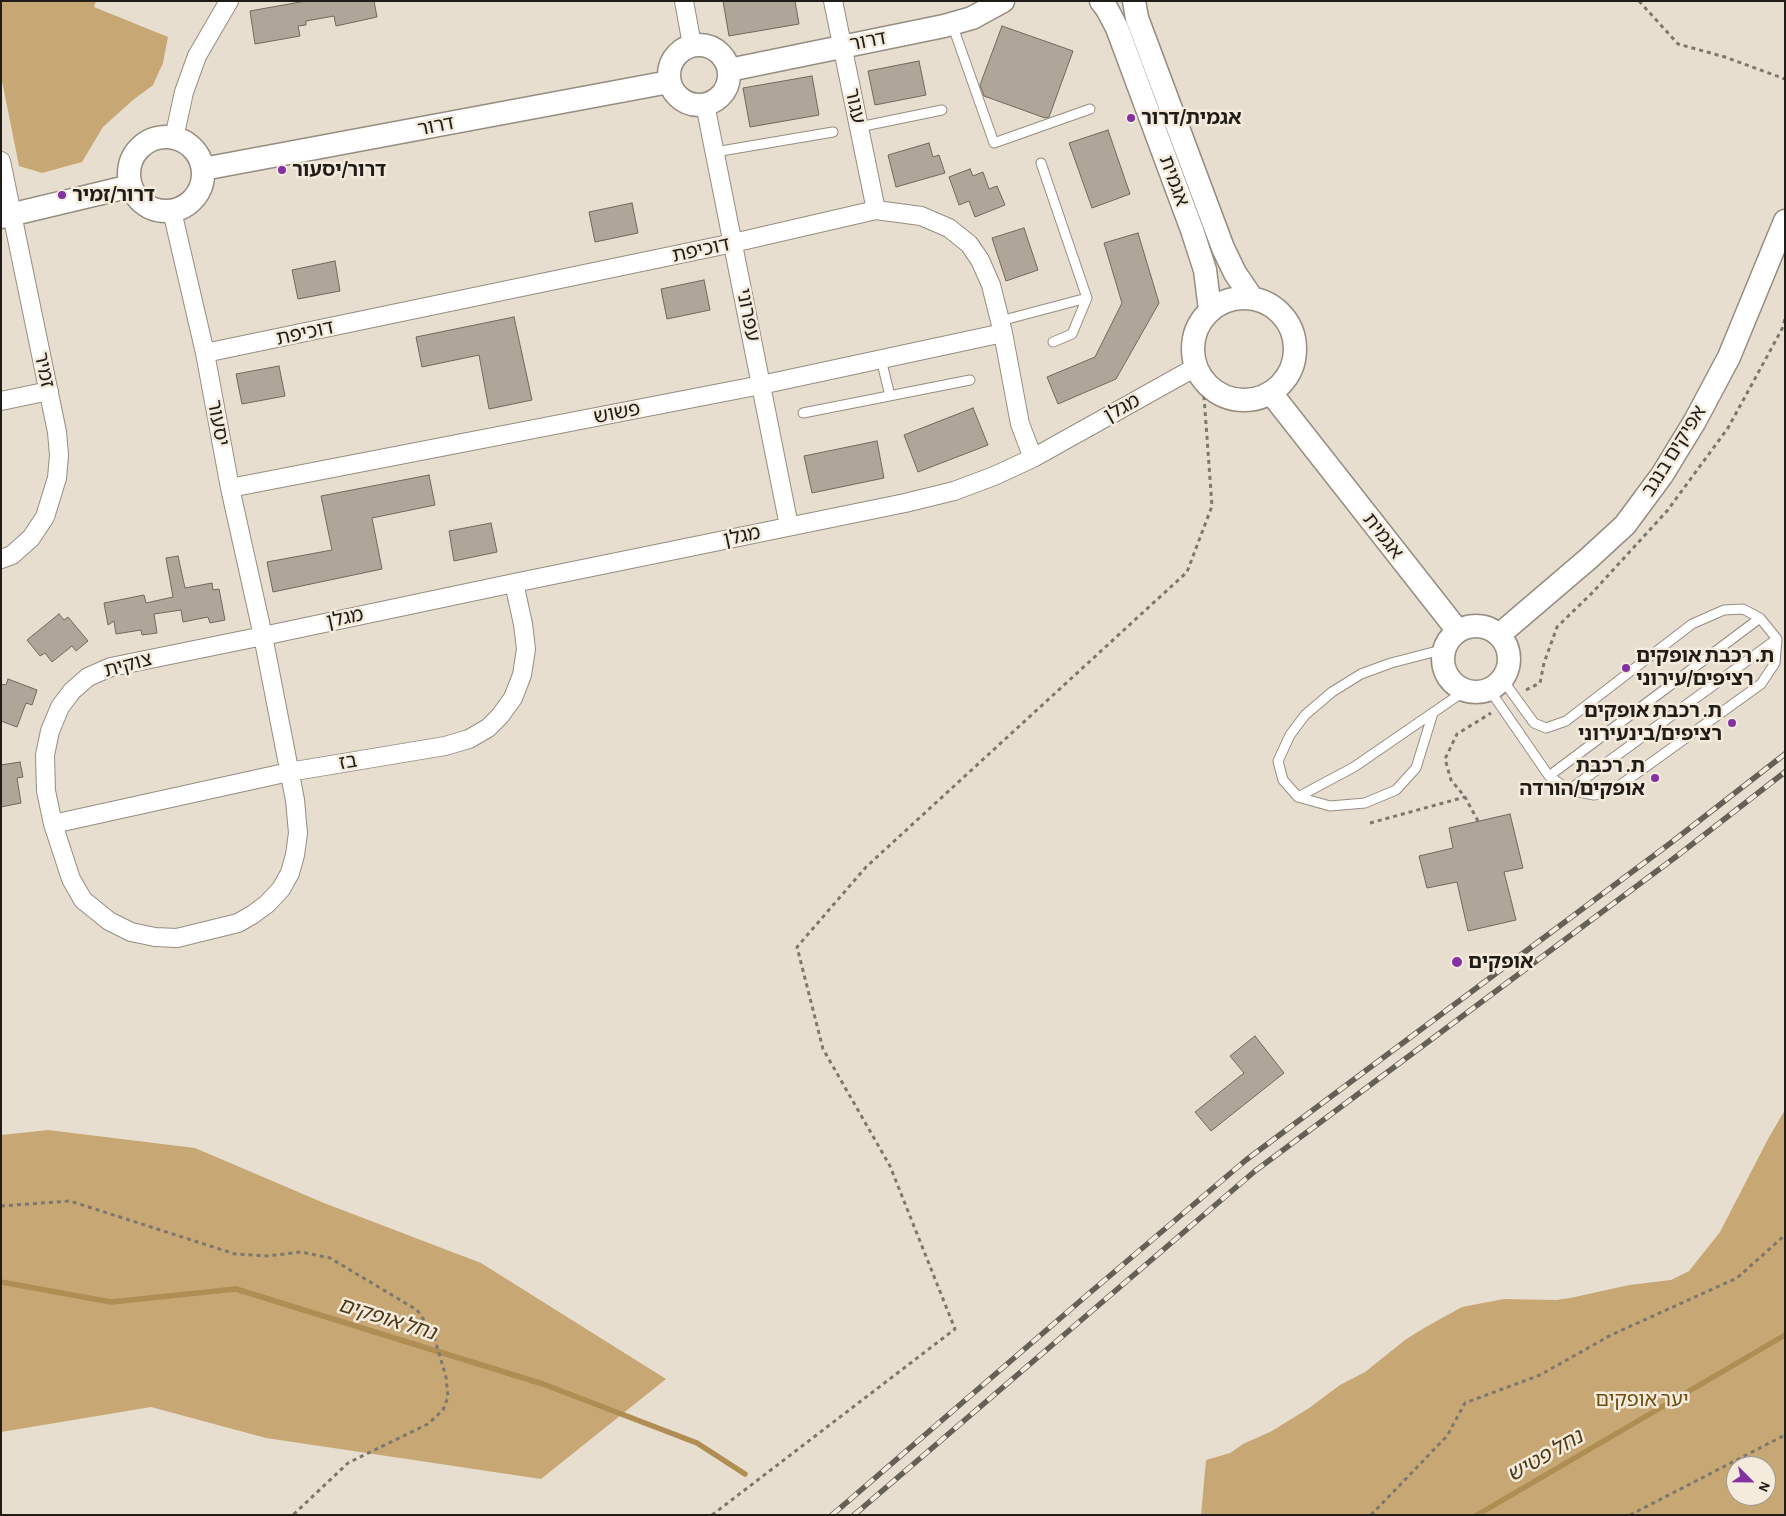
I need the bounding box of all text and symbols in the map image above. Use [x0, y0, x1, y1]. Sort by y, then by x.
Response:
street label: דרור [848, 26, 888, 56]
street label: עגור [840, 86, 870, 126]
place label: אגמית/דרור [1141, 106, 1242, 130]
street label: דרור [416, 111, 456, 141]
marker: אגמית/דרור [1125, 112, 1137, 124]
street label: אגמית [1154, 152, 1194, 210]
place label: דרור/יסעור [292, 158, 386, 182]
marker: דרור/יסעור [276, 164, 288, 176]
place label: דרור/זמיר [72, 183, 155, 207]
marker: דרור/זמיר [56, 189, 68, 201]
street label: דוכיפת [670, 232, 732, 268]
street label: עפרוני [731, 286, 765, 344]
street label: דוכיפת [274, 315, 336, 351]
street label: זמיר [29, 350, 59, 390]
street label: מגלן [1100, 388, 1144, 428]
street label: פשוש [592, 397, 642, 429]
street label: יסעור [202, 398, 234, 448]
street label: אפיקים בנגב [1637, 401, 1711, 501]
street label: אגמית [1358, 508, 1408, 564]
street label: מגלן [721, 520, 763, 552]
street label: מגלן [324, 602, 366, 634]
place label: ת. רכבת אופקים רציפים/עירוני [1636, 644, 1774, 691]
street label: צוקית [101, 647, 155, 683]
marker: ת. רכבת אופקים רציפים/עירוני [1620, 662, 1632, 674]
place label: ת. רכבת אופקים רציפים/בינעירוני [1578, 699, 1722, 746]
marker: ת. רכבת אופקים רציפים/בינעירוני [1726, 717, 1738, 729]
street label: בז [337, 749, 359, 775]
place label: ת. רכבת אופקים/הורדה [1519, 754, 1645, 801]
marker: ת. רכבת אופקים/הורדה [1649, 772, 1661, 784]
place label: אופקים [1468, 950, 1534, 974]
marker: אופקים [1450, 955, 1464, 969]
water label: נחל אופקים [335, 1292, 439, 1346]
park label: יער אופקים [1595, 1388, 1689, 1412]
water label: נחל פטיש [1503, 1424, 1587, 1488]
north arrow [1726, 1456, 1776, 1506]
text: N [1756, 1479, 1772, 1494]

